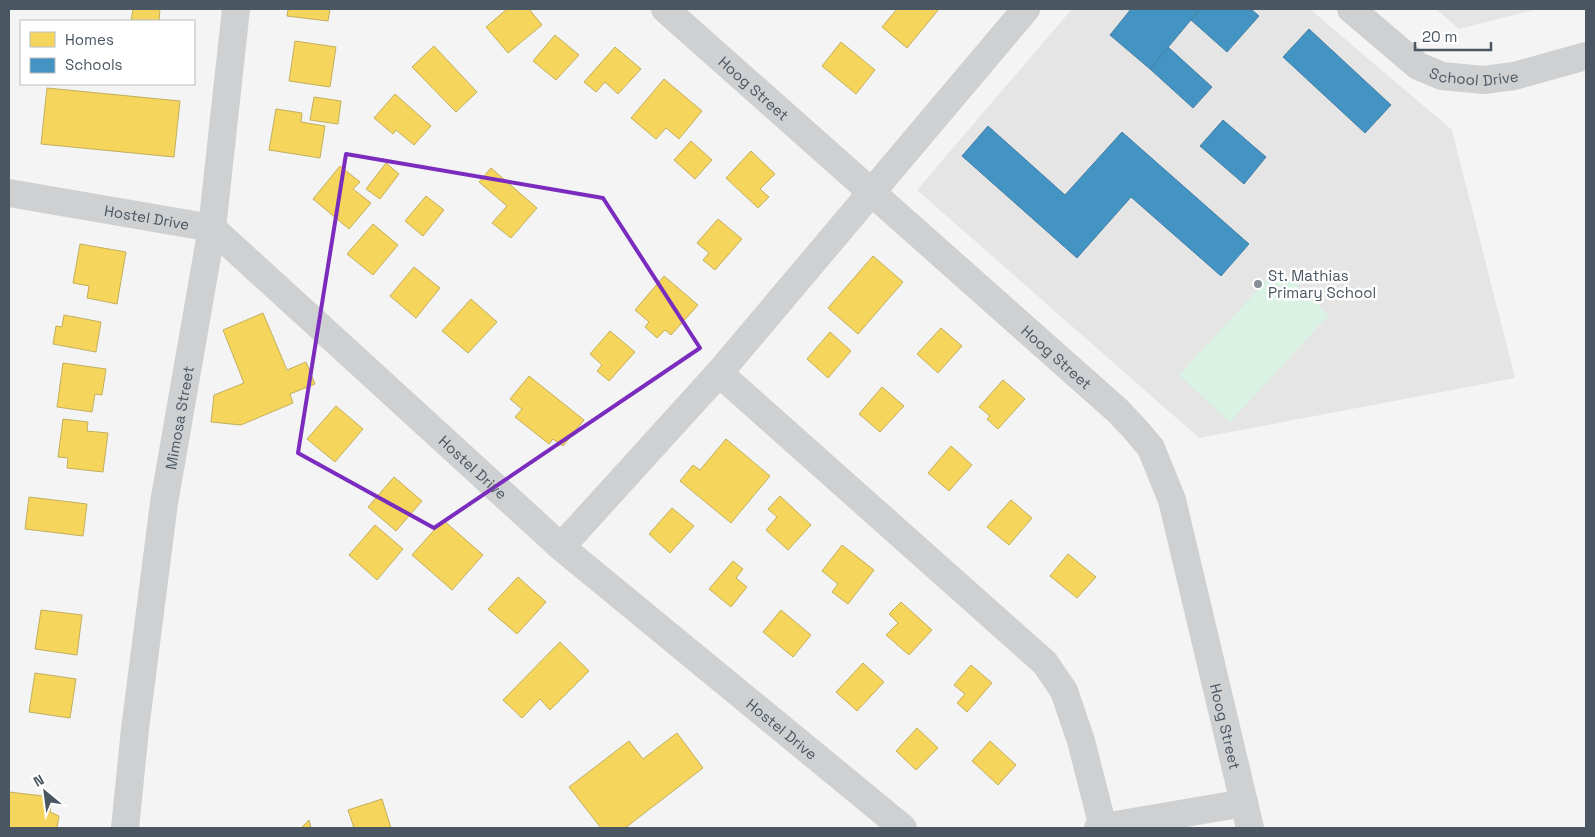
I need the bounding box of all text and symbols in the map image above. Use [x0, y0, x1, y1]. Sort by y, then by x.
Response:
legend [20, 20, 195, 85]
scale bar [1415, 20, 1491, 52]
text: 20 m [1422, 27, 1457, 46]
text: Homes [65, 30, 114, 49]
street label: Hoog Street [715, 52, 793, 124]
text: Schools [65, 55, 123, 74]
street label: School Drive [1427, 62, 1520, 90]
street label: Hostel Drive [103, 200, 191, 233]
place label: St. Mathias Primary School [1268, 266, 1376, 302]
marker: St. Mathias Primary School [1252, 278, 1264, 290]
street label: Hoog Street [1018, 321, 1096, 393]
street label: Mimosa Street [161, 364, 197, 471]
street label: Hostel Drive [435, 431, 511, 503]
street label: Hoog Street [1206, 681, 1245, 771]
street label: Hostel Drive [743, 694, 821, 763]
north arrow [20, 767, 70, 817]
text: N [30, 770, 47, 791]

